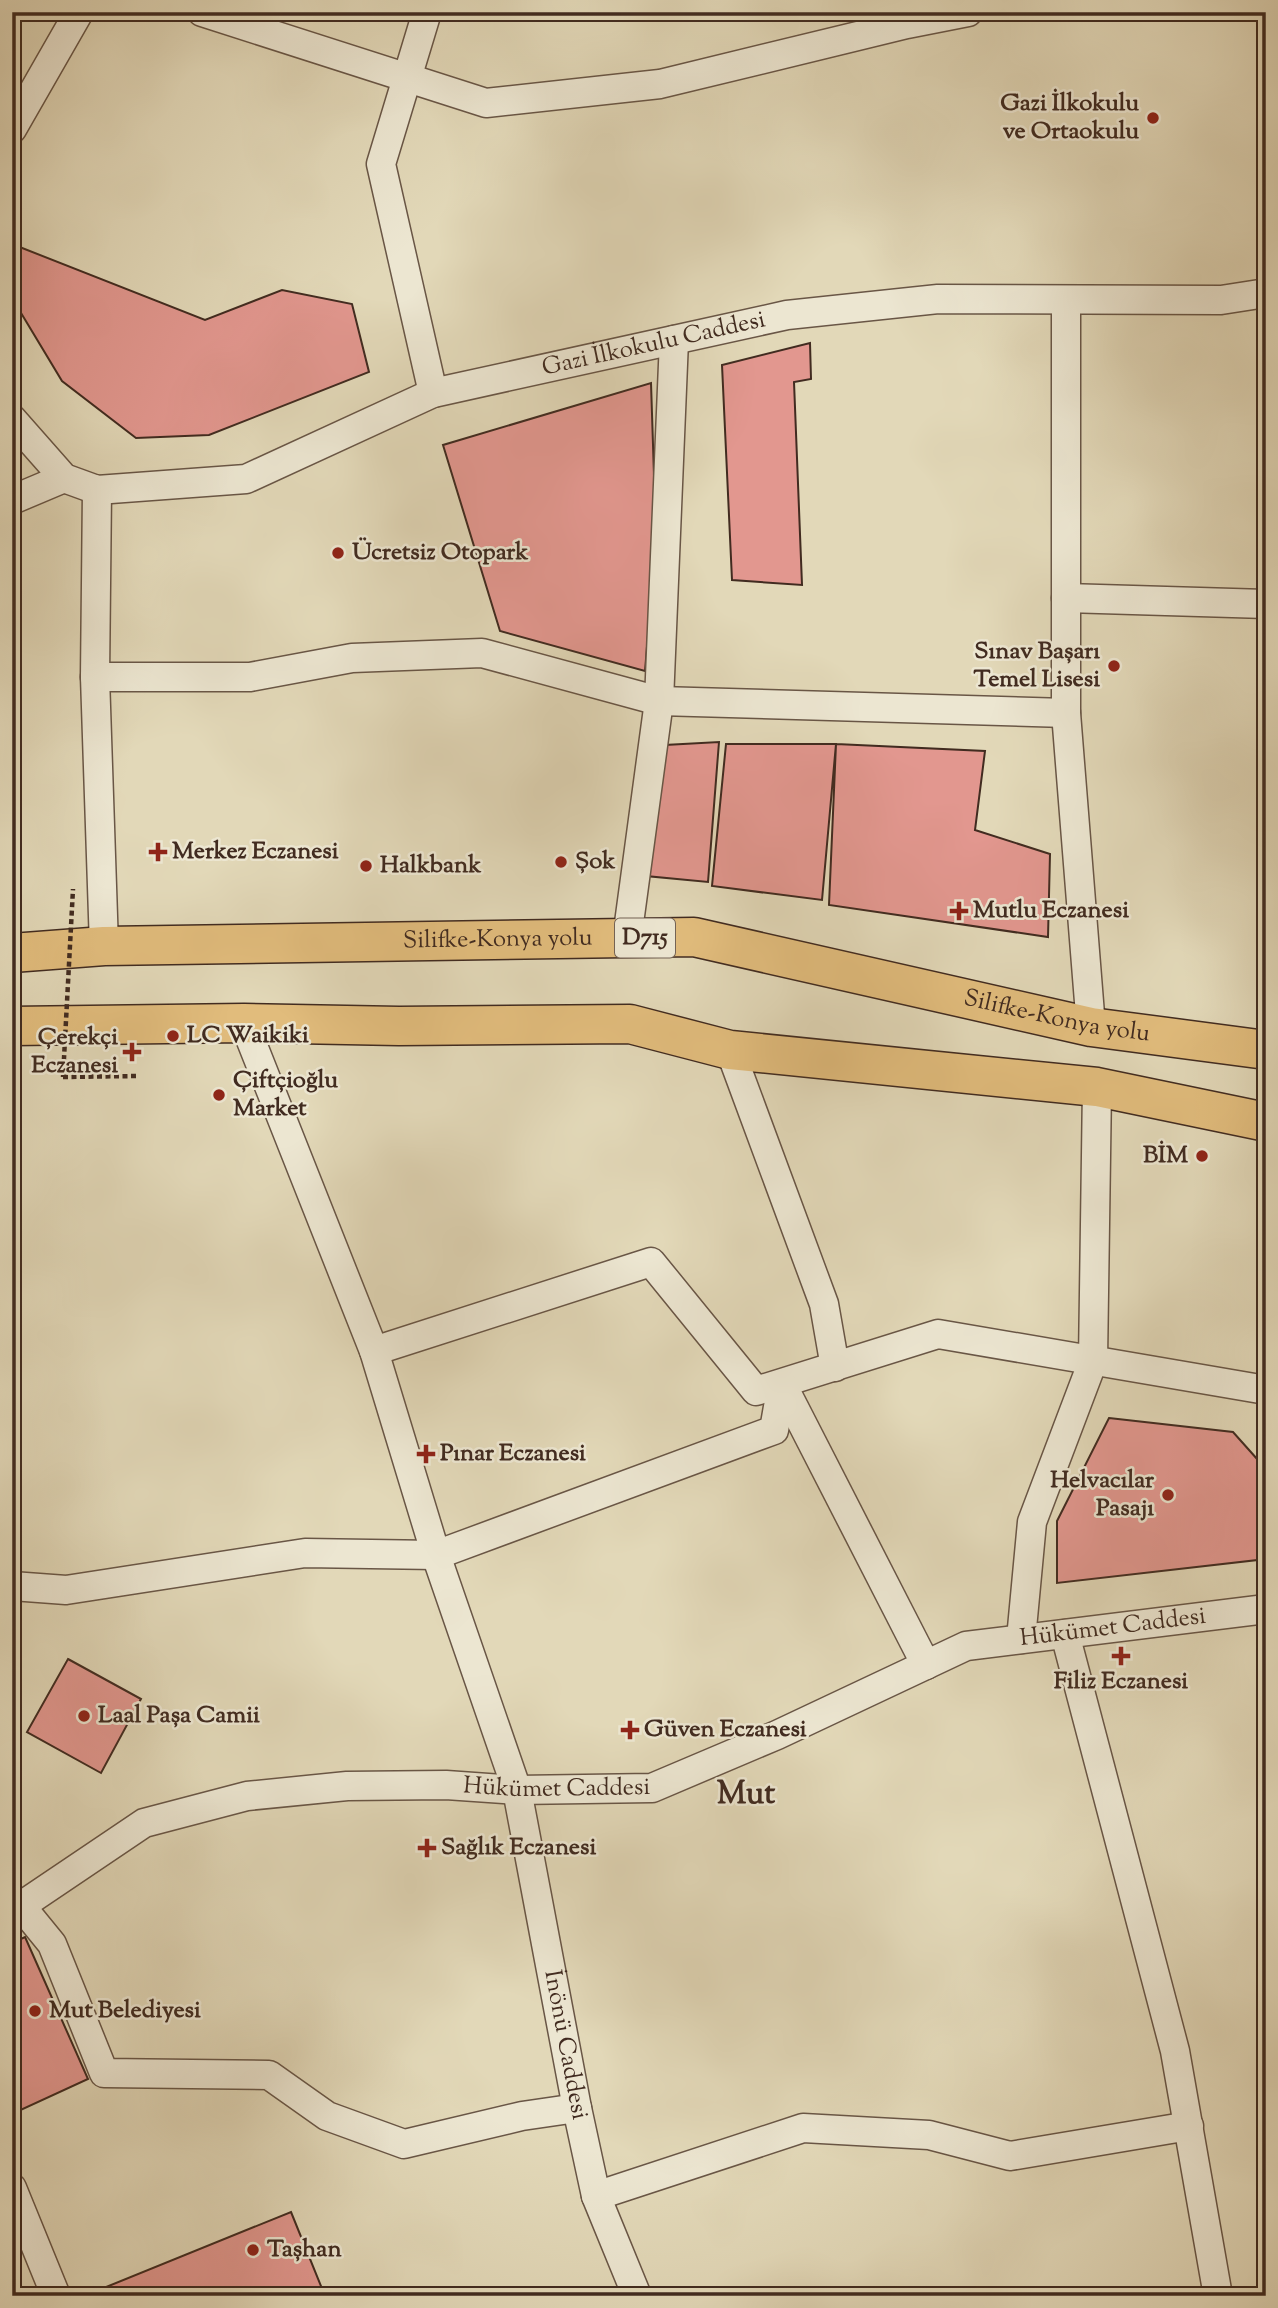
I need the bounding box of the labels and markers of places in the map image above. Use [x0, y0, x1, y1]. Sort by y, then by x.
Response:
place label: Gazi İlkokulu ve Ortaokulu [1000, 87, 1139, 149]
marker: Gazi İlkokulu ve Ortaokulu [1145, 110, 1161, 126]
place label: Ücretsiz Otopark [352, 536, 529, 570]
marker: Ücretsiz Otopark [330, 545, 346, 561]
place label: Sınav Başarı Temel Lisesi [973, 635, 1100, 697]
marker: Sınav Başarı Temel Lisesi [1106, 658, 1122, 674]
place label: Merkez Eczanesi [172, 835, 339, 869]
marker: Merkez Eczanesi [150, 844, 166, 860]
place label: Şok [575, 845, 616, 879]
place label: Halkbank [380, 849, 482, 883]
marker: Şok [553, 854, 569, 870]
marker: Halkbank [358, 858, 374, 874]
place label: Mutlu Eczanesi [973, 894, 1129, 928]
marker: Mutlu Eczanesi [951, 903, 967, 919]
place label: LC Waikiki [187, 1019, 309, 1053]
place label: Çerekçi Eczanesi [31, 1021, 118, 1083]
marker: LC Waikiki [165, 1028, 181, 1044]
marker: Çerekçi Eczanesi [124, 1044, 140, 1060]
place label: Çiftçioğlu Market [233, 1064, 338, 1126]
marker: Çiftçioğlu Market [211, 1087, 227, 1103]
place label: BİM [1143, 1139, 1189, 1173]
marker: BİM [1194, 1148, 1210, 1164]
place label: Pınar Eczanesi [440, 1437, 586, 1471]
marker: Pınar Eczanesi [418, 1446, 434, 1462]
place label: Helvacılar Pasajı [1050, 1464, 1155, 1526]
marker: Helvacılar Pasajı [1160, 1487, 1176, 1503]
marker: Filiz Eczanesi [1113, 1648, 1129, 1664]
place label: Filiz Eczanesi [1054, 1665, 1188, 1699]
place label: Laal Paşa Camii [98, 1699, 260, 1733]
marker: Laal Paşa Camii [76, 1708, 92, 1724]
place label: Güven Eczanesi [644, 1713, 807, 1747]
marker: Güven Eczanesi [622, 1722, 638, 1738]
place label: Sağlık Eczanesi [441, 1831, 596, 1865]
marker: Sağlık Eczanesi [419, 1840, 435, 1856]
place label: Mut Belediyesi [49, 1994, 201, 2028]
marker: Mut Belediyesi [27, 2003, 43, 2019]
place label: Taşhan [267, 2233, 342, 2267]
marker: Taşhan [245, 2242, 261, 2258]

